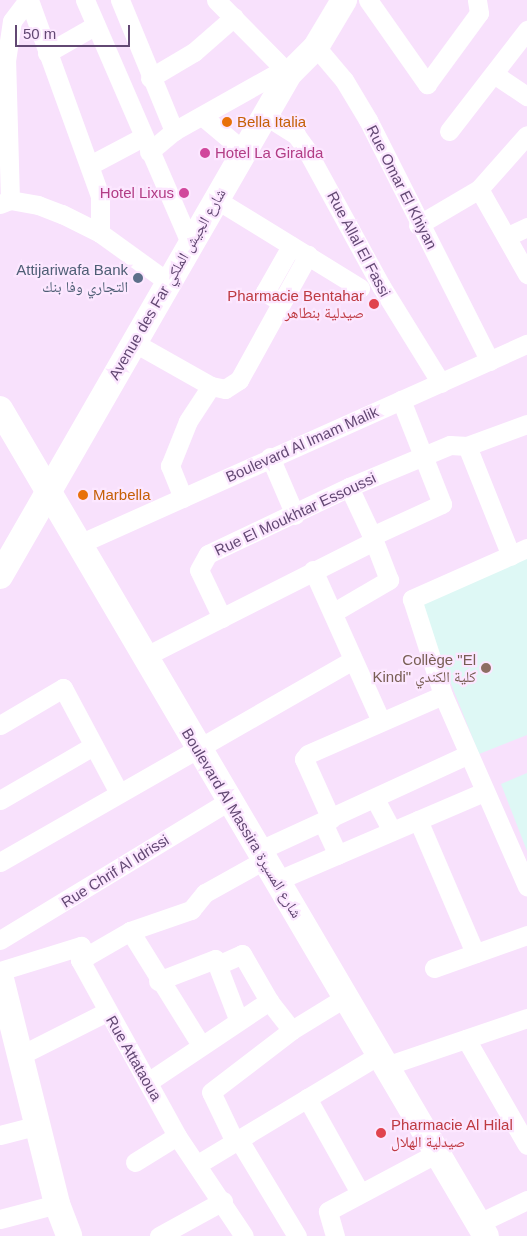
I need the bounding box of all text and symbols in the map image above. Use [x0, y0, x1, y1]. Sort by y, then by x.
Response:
scale bar [18, 15, 132, 47]
text: 50 m [23, 25, 56, 42]
place label: Bella Italia [237, 113, 306, 131]
marker: Bella Italia [221, 116, 233, 128]
street label: Rue Omar El Khiyan [363, 122, 441, 252]
place label: Hotel La Giralda [215, 144, 323, 162]
marker: Hotel La Giralda [199, 147, 211, 159]
place label: Hotel Lixus [100, 184, 174, 202]
street label: Avenue des Far شارع الجيش الملكي [105, 185, 229, 383]
marker: Hotel Lixus [178, 187, 190, 199]
street label: Rue Allal El Fassi [323, 188, 395, 300]
place label: Attijariwafa Bank التجاري وفا بنك [16, 260, 128, 295]
marker: Attijariwafa Bank التجاري وفا بنك [132, 272, 144, 284]
place label: Pharmacie Bentahar صيدلية بنطاهر [227, 286, 364, 321]
marker: Pharmacie Bentahar صيدلية بنطاهر [368, 298, 380, 310]
street label: Boulevard Al Imam Malik [223, 402, 381, 486]
street label: Rue El Moukhtar Essoussi [211, 469, 379, 559]
place label: Marbella [93, 486, 151, 504]
marker: Marbella [77, 489, 89, 501]
place label: Collège "El Kindi" كلية الكندي [373, 650, 476, 685]
marker: Collège "El Kindi" كلية الكندي [480, 662, 492, 674]
street label: Boulevard Al Massira شارع المسيرة [178, 724, 306, 922]
street label: Rue Chrif Al Idrissi [58, 830, 172, 912]
street label: Rue Attataoua [102, 1012, 166, 1104]
place label: Pharmacie Al Hilal صيدلية الهلال [391, 1115, 514, 1150]
marker: Pharmacie Al Hilal صيدلية الهلال [375, 1127, 387, 1139]

